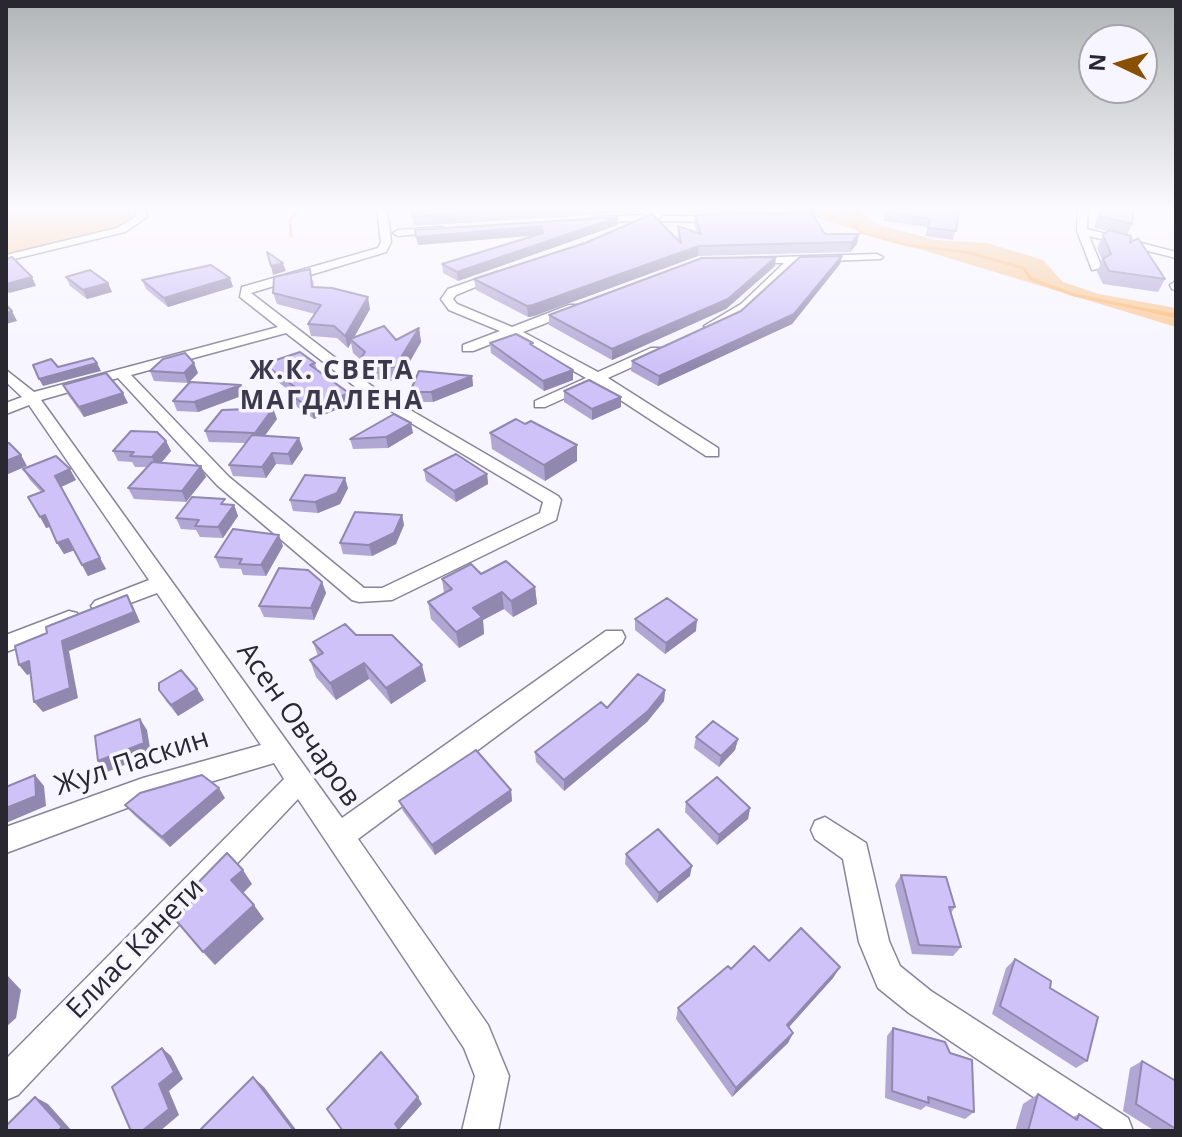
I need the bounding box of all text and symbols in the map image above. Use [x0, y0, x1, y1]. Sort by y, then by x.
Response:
north arrow [1078, 24, 1158, 104]
text: N [1080, 53, 1112, 72]
district label: Ж.К. СВЕТА МАГДАЛЕНА [240, 356, 424, 418]
street label: Асен Овчаров [229, 637, 367, 813]
street label: Жул Паскин [51, 722, 213, 804]
street label: Елиас Канети [60, 872, 212, 1026]

